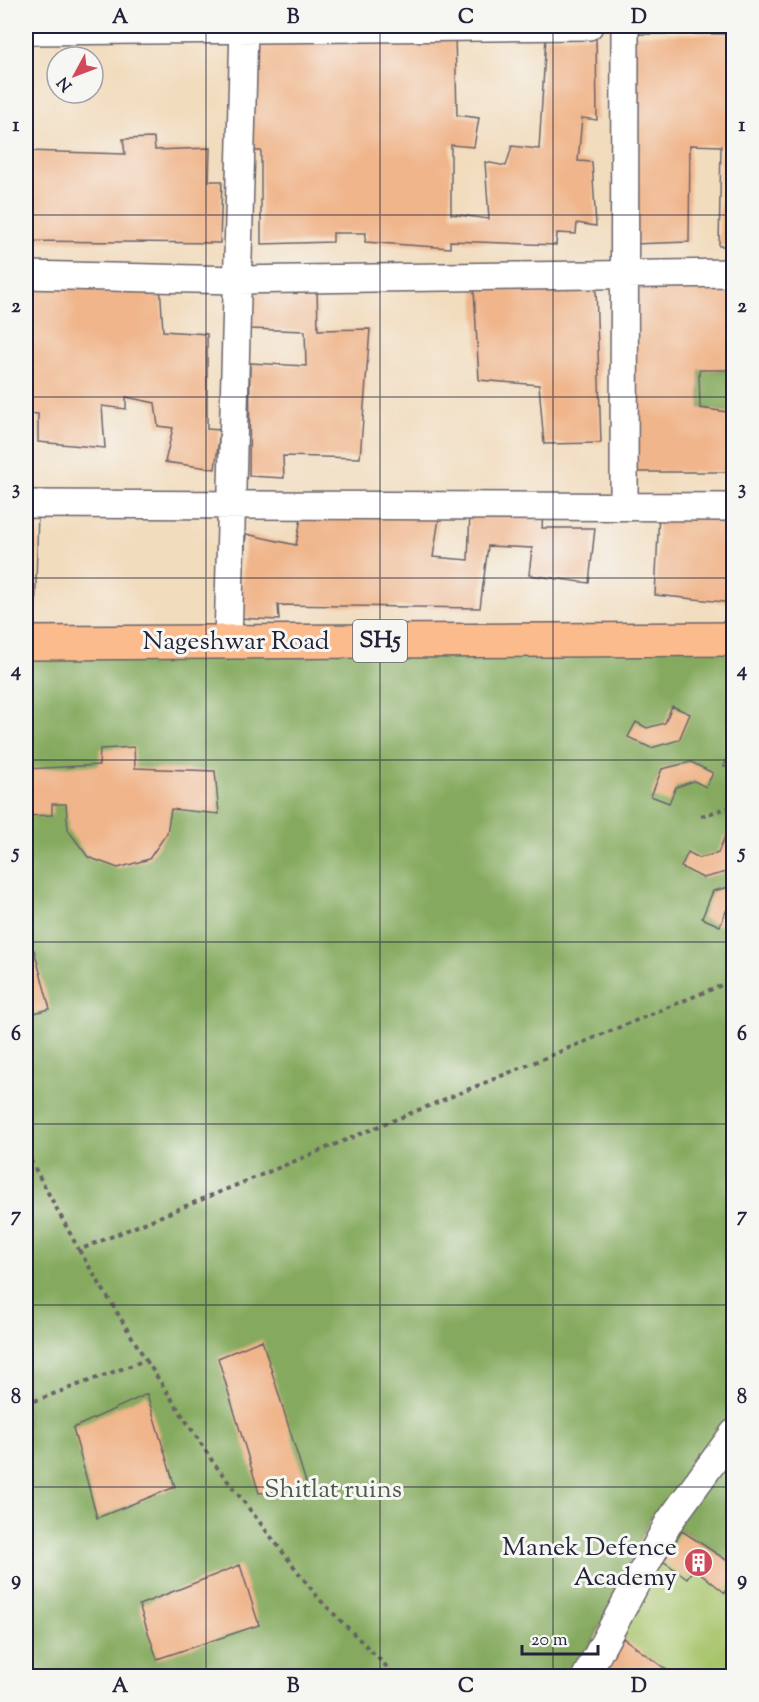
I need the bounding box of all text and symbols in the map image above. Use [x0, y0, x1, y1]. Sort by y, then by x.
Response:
text: A [112, 4, 129, 33]
text: B [287, 4, 300, 33]
text: C [458, 4, 474, 33]
text: D [631, 4, 647, 33]
north arrow [45, 45, 105, 105]
text: N [53, 71, 78, 96]
text: 1 [13, 112, 20, 141]
text: 1 [739, 112, 746, 141]
text: 2 [11, 293, 21, 322]
text: 2 [737, 293, 747, 322]
text: 3 [12, 475, 20, 504]
text: 3 [738, 475, 746, 504]
road number: SH5 [353, 620, 407, 662]
street label: Nageshwar Road [143, 624, 330, 661]
text: 4 [10, 657, 21, 686]
text: 4 [736, 657, 747, 686]
text: 5 [11, 839, 20, 868]
text: 5 [737, 839, 746, 868]
text: 6 [11, 1021, 21, 1050]
text: 6 [737, 1021, 747, 1050]
text: 7 [11, 1202, 22, 1231]
text: 7 [737, 1202, 748, 1231]
text: 8 [11, 1384, 21, 1413]
text: 8 [737, 1384, 747, 1413]
park label: Shitlat ruins [264, 1472, 402, 1509]
place label: Manek Defence Academy [502, 1530, 677, 1597]
building icon: Manek Defence Academy [682, 1547, 714, 1579]
text: 9 [11, 1566, 21, 1595]
text: 9 [737, 1566, 747, 1595]
scale bar [522, 1618, 598, 1656]
text: 20 m [531, 1628, 568, 1654]
text: A [112, 1673, 129, 1702]
text: B [287, 1673, 300, 1702]
text: C [458, 1673, 474, 1702]
text: D [631, 1673, 647, 1702]

